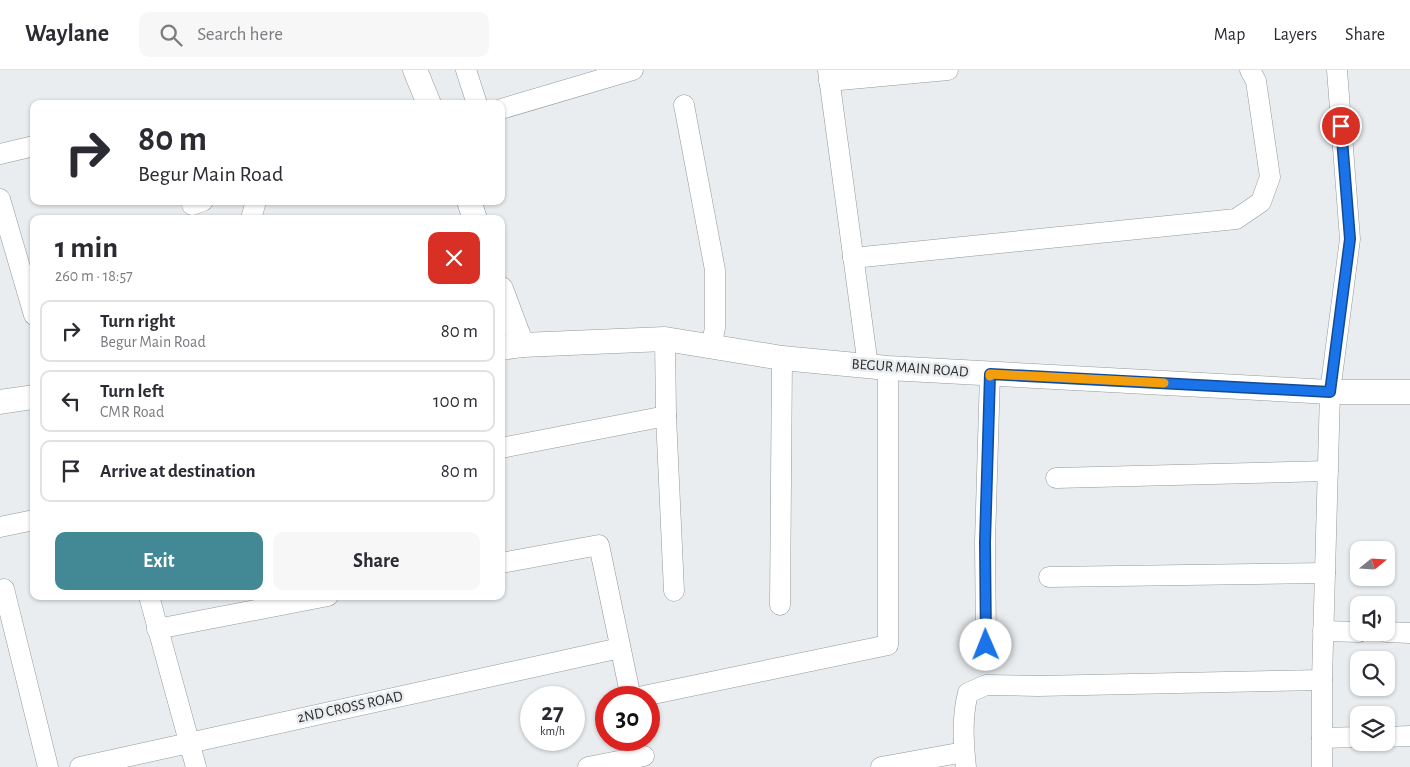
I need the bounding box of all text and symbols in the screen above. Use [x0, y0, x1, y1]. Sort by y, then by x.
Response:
search box [139, 12, 489, 57]
icon: search [157, 21, 185, 49]
text: Waylane [25, 22, 109, 46]
text: Search here [197, 25, 283, 44]
text: Map [1214, 26, 1245, 44]
text: Layers [1273, 26, 1317, 44]
text: Share [1345, 26, 1385, 44]
pin [1320, 105, 1362, 147]
icon: arrive [1327, 112, 1355, 140]
icon: right [55, 120, 120, 185]
text: 80 m [138, 122, 207, 157]
text: Begur Main Road [138, 163, 283, 185]
button: close [428, 232, 480, 284]
text: 1 min [55, 233, 118, 263]
text: 260 m · 18:57 [55, 268, 133, 284]
text: Turn right [100, 312, 175, 331]
icon: right [57, 317, 85, 345]
text: 80 m [441, 322, 478, 341]
text: Begur Main Road [100, 334, 206, 350]
street label: BEGUR MAIN ROAD [851, 356, 969, 380]
text: Turn left [100, 382, 164, 401]
icon: left [57, 387, 85, 415]
text: 100 m [433, 392, 478, 411]
text: CMR Road [100, 404, 164, 420]
icon: arrive [57, 457, 85, 485]
text: Arrive at destination [100, 462, 256, 481]
text: 80 m [441, 462, 478, 481]
button: Exit [55, 532, 263, 590]
button: Share [273, 532, 480, 590]
north arrow [1350, 541, 1395, 586]
map controls [1350, 541, 1395, 751]
button: sound [1350, 596, 1395, 641]
position arrow [959, 618, 1011, 670]
button: search [1350, 651, 1395, 696]
speed limit sign: 30 [595, 686, 660, 751]
street label: 2ND CROSS ROAD [296, 688, 404, 725]
text: 27 [541, 700, 564, 725]
button: layers [1350, 706, 1395, 751]
text: km/h [540, 725, 565, 737]

